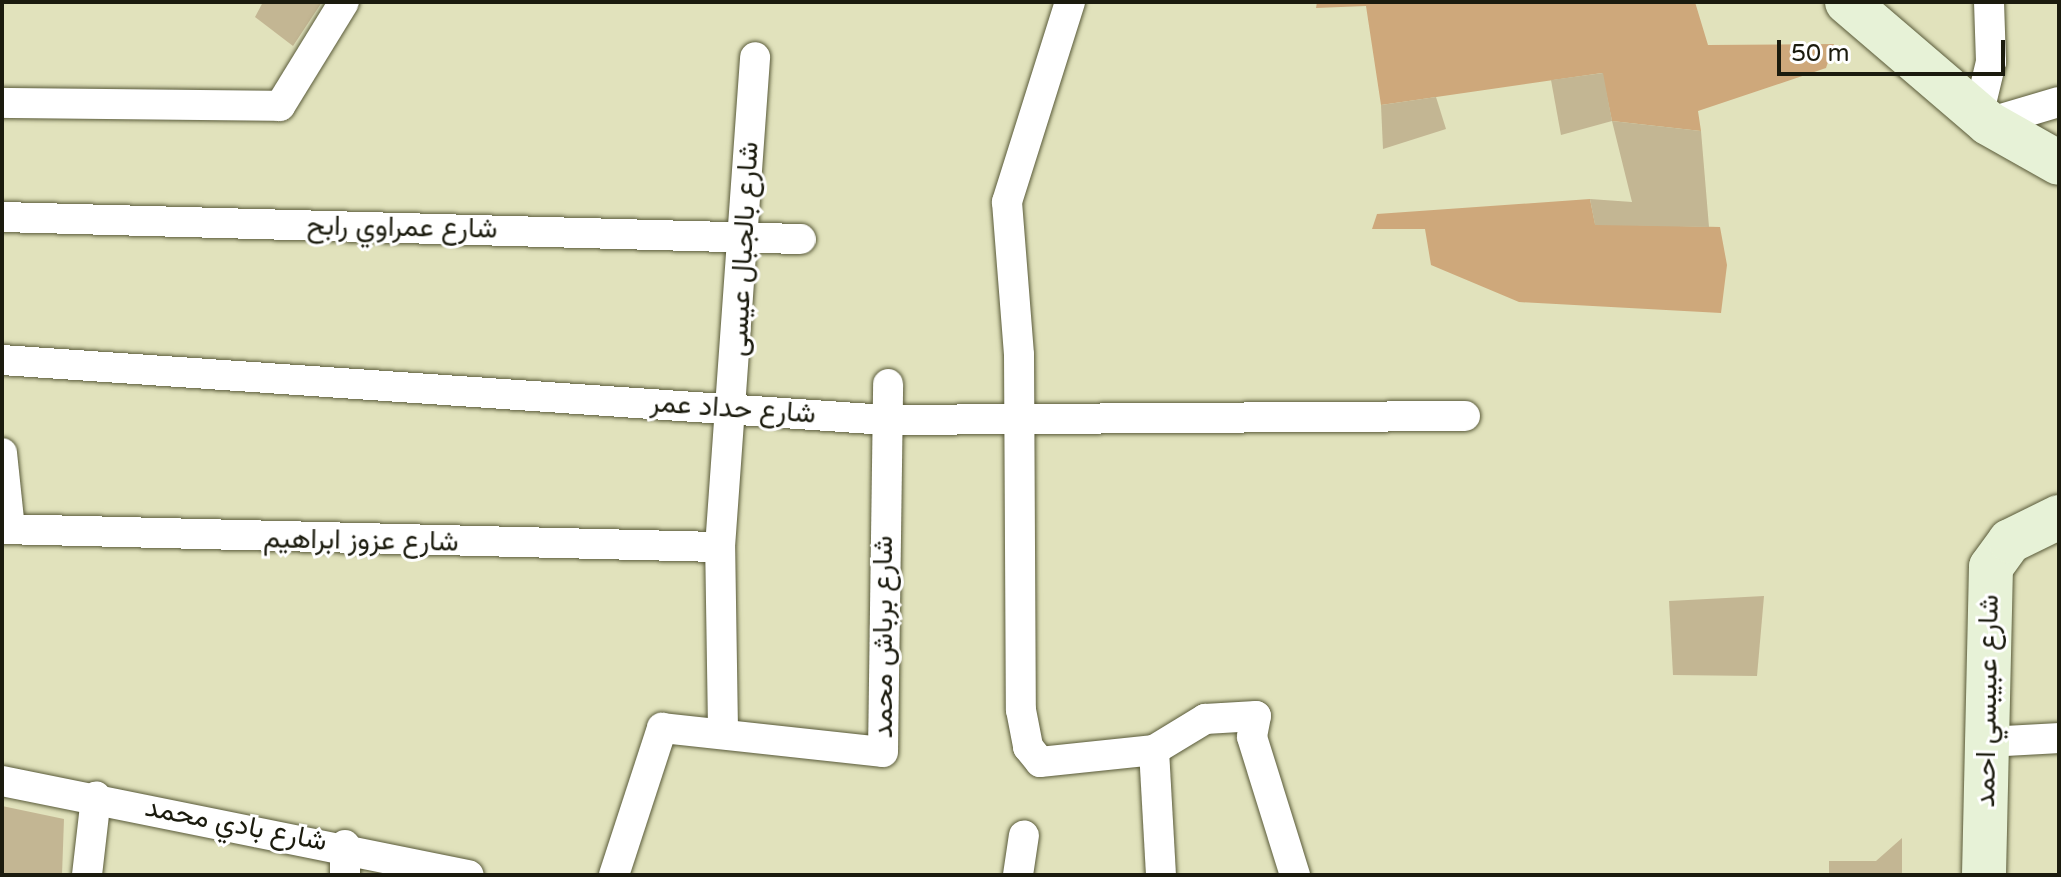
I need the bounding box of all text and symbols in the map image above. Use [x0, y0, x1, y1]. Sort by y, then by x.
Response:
scale bar [1781, 24, 2009, 74]
text: 50 m [1791, 39, 1849, 68]
street label: شارع بالجبال عيسى [721, 141, 765, 357]
street label: شارع عمراوي رابح [306, 209, 498, 245]
street label: شارع حداد عمر [649, 385, 817, 431]
street label: شارع عزوز ابراهيم [263, 521, 459, 559]
street label: شارع برباش محمد [866, 536, 900, 738]
street label: شارع عبيبسي احمد [1968, 594, 2006, 808]
street label: شارع بادي محمد [142, 790, 330, 858]

